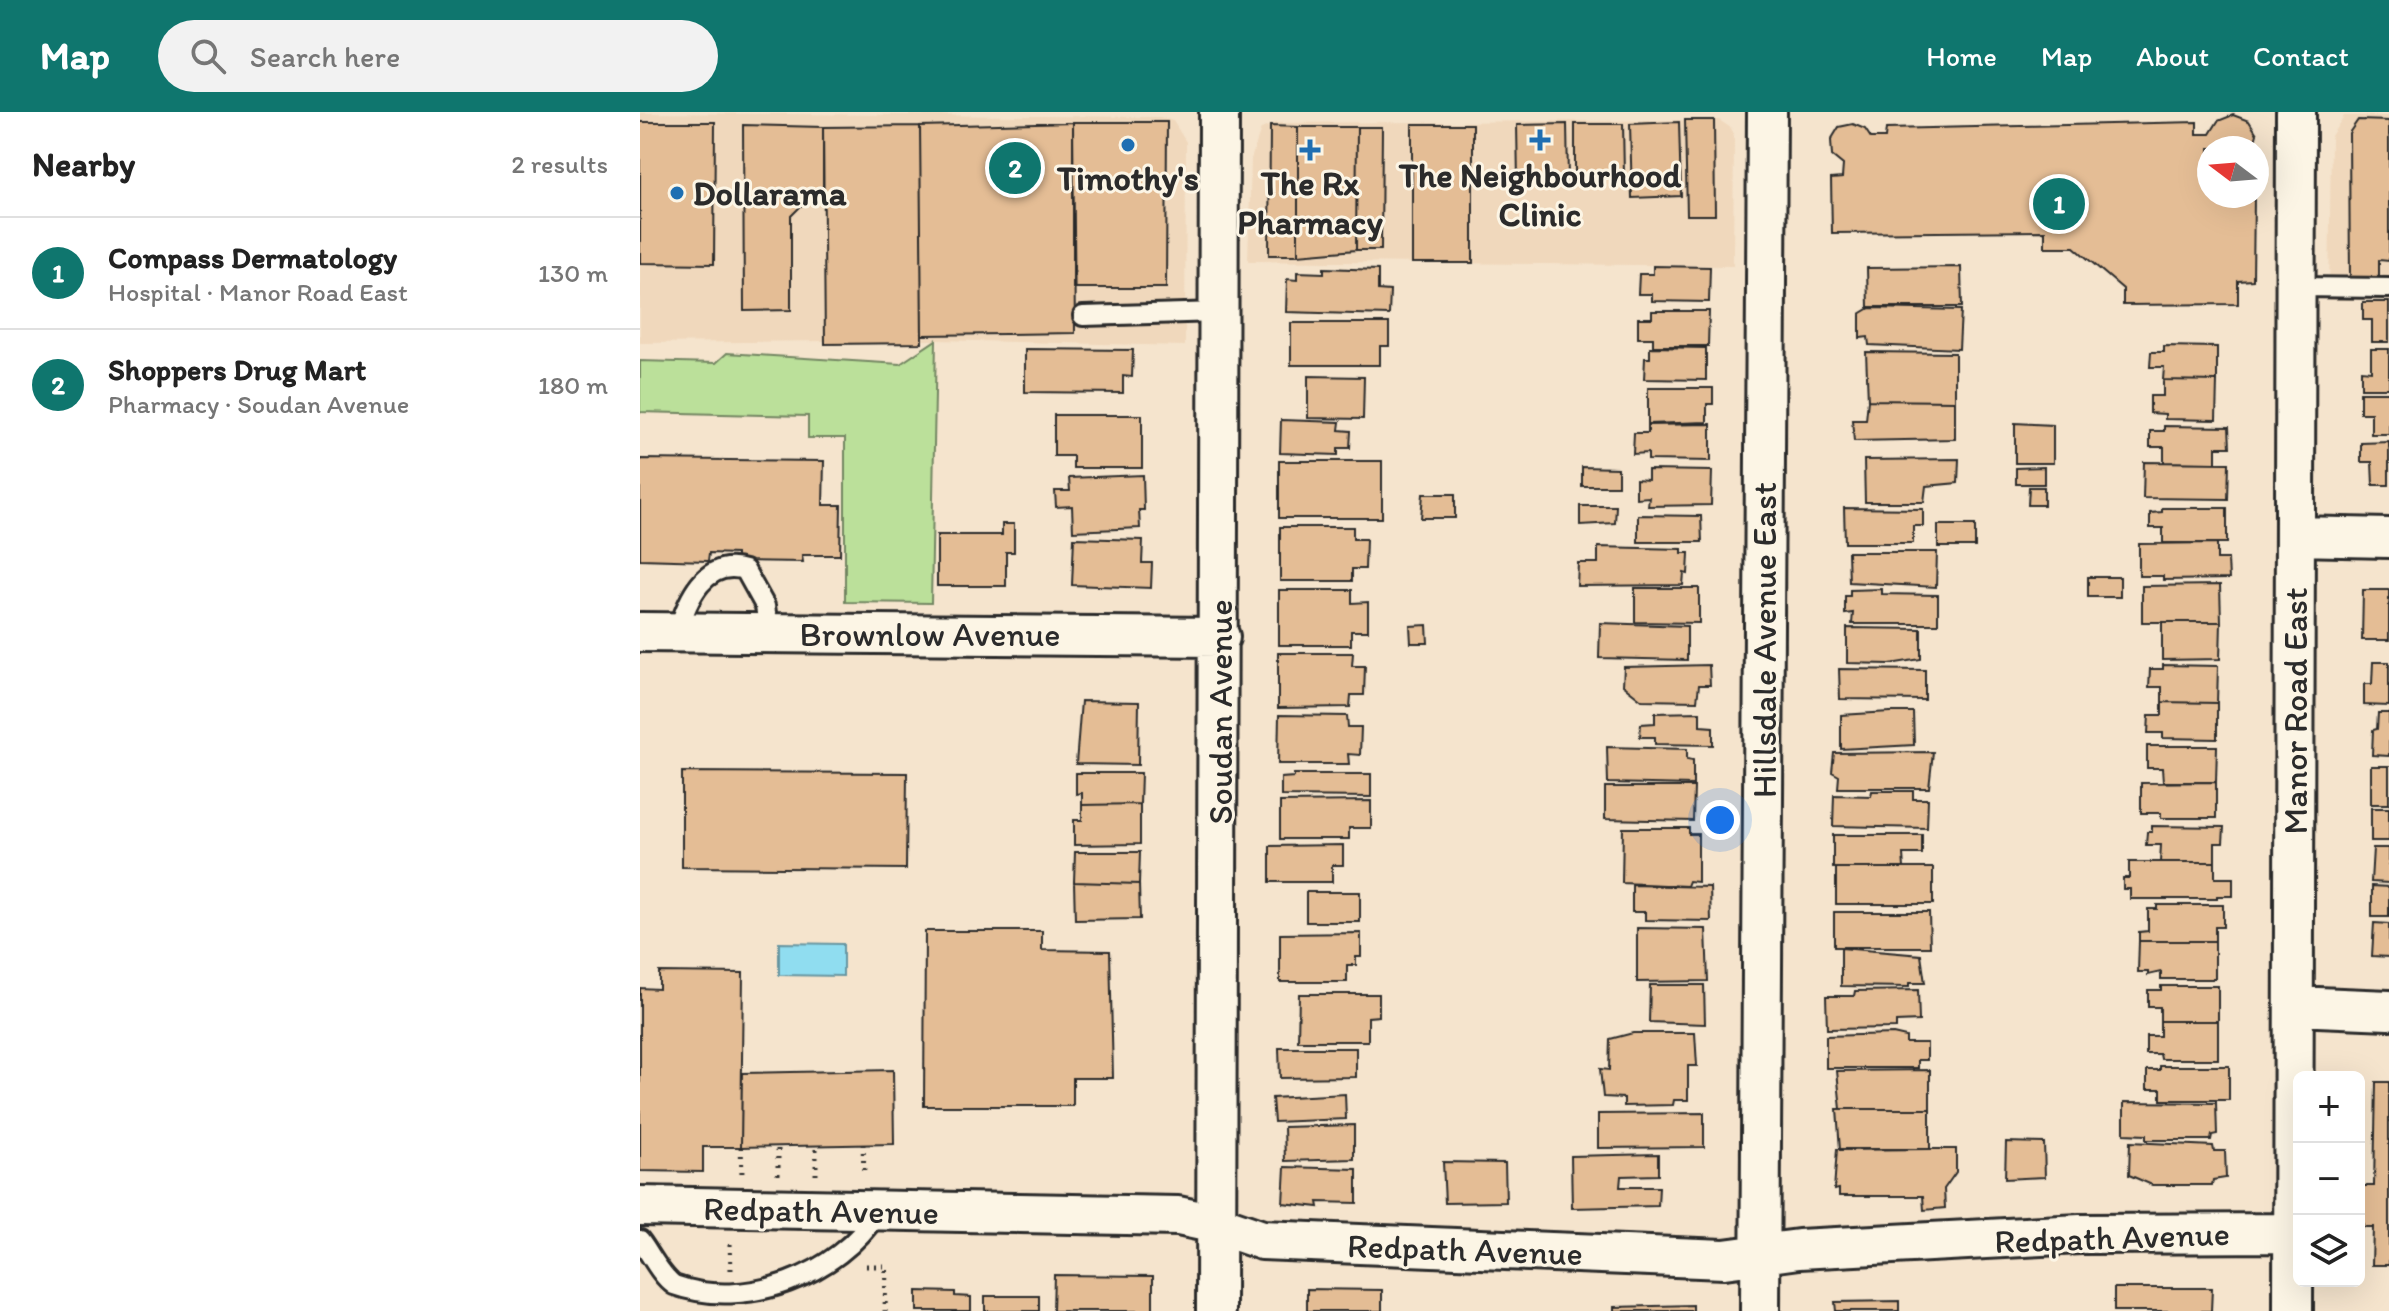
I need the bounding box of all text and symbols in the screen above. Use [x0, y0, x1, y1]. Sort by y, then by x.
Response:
search box [158, 20, 718, 92]
text: Map [40, 33, 110, 79]
icon: search [186, 34, 230, 78]
text: Search here [250, 38, 400, 75]
text: Home [1926, 39, 1997, 73]
text: Map [2041, 39, 2092, 73]
text: About [2136, 39, 2209, 73]
text: Contact [2253, 39, 2349, 73]
marker: The Neighbourhood Clinic [1529, 129, 1551, 151]
marker: Timothy's [1119, 136, 1137, 154]
north arrow [2197, 136, 2269, 208]
pin: 2 [989, 138, 1041, 198]
marker: The Rx Pharmacy [1301, 141, 1319, 159]
text: Nearby [32, 144, 135, 185]
text: 2 results [511, 148, 608, 180]
place label: The Neighbourhood Clinic [1398, 155, 1681, 235]
place label: Timothy's [1056, 158, 1199, 199]
place label: The Rx Pharmacy [1237, 163, 1384, 243]
place label: Dollarama [693, 173, 847, 214]
pin: 1 [2033, 174, 2085, 234]
marker: Dollarama [668, 184, 686, 202]
text: Compass Dermatology [108, 239, 397, 276]
text: 1 [52, 257, 64, 289]
text: 130 m [538, 257, 608, 289]
text: Hospital · Manor Road East [108, 276, 408, 308]
text: Shoppers Drug Mart [108, 351, 366, 388]
text: 2 [51, 369, 65, 401]
text: 180 m [538, 369, 608, 401]
text: Pharmacy · Soudan Avenue [108, 388, 409, 420]
street label: Hillsdale Avenue East [1744, 482, 1785, 798]
street label: Manor Road East [2275, 587, 2316, 834]
street label: Soudan Avenue [1200, 599, 1241, 825]
street label: Brownlow Avenue [799, 614, 1061, 655]
your location [1700, 800, 1740, 840]
map controls [2293, 1071, 2365, 1287]
button: + [2293, 1071, 2365, 1143]
button: − [2293, 1143, 2365, 1215]
street label: Redpath Avenue [703, 1188, 939, 1233]
street label: Redpath Avenue [1994, 1213, 2230, 1262]
button: layers [2293, 1215, 2365, 1287]
street label: Redpath Avenue [1347, 1225, 1583, 1274]

